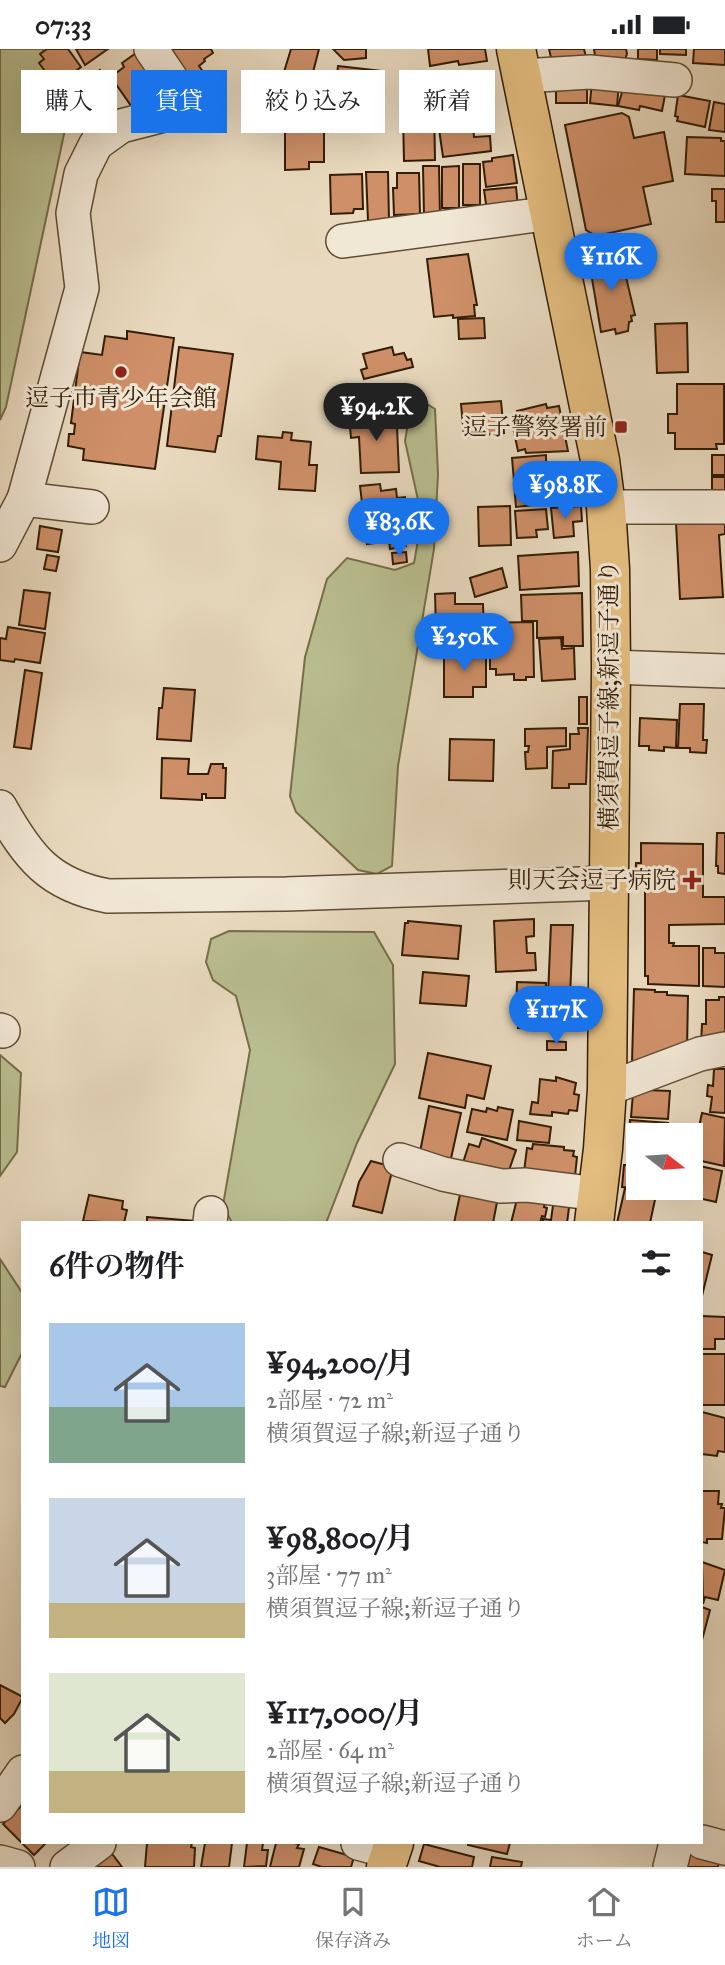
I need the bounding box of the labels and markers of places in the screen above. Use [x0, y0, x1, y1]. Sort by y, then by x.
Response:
pin: ¥116K [562, 233, 660, 293]
marker: 逗子市青少年会館 [113, 364, 129, 380]
place label: 逗子市青少年会館 [25, 383, 217, 413]
pin: ¥94.2K [319, 383, 433, 443]
place label: 逗子警察署前 [463, 412, 607, 442]
marker: 逗子警察署前 [613, 419, 629, 435]
pin: ¥98.8K [508, 461, 622, 521]
pin: ¥83.6K [342, 498, 456, 558]
pin: ¥250K [415, 613, 513, 673]
place label: 則天会逗子病院 [508, 865, 676, 895]
marker: 則天会逗子病院 [682, 870, 702, 890]
pin: ¥117K [507, 986, 605, 1046]

